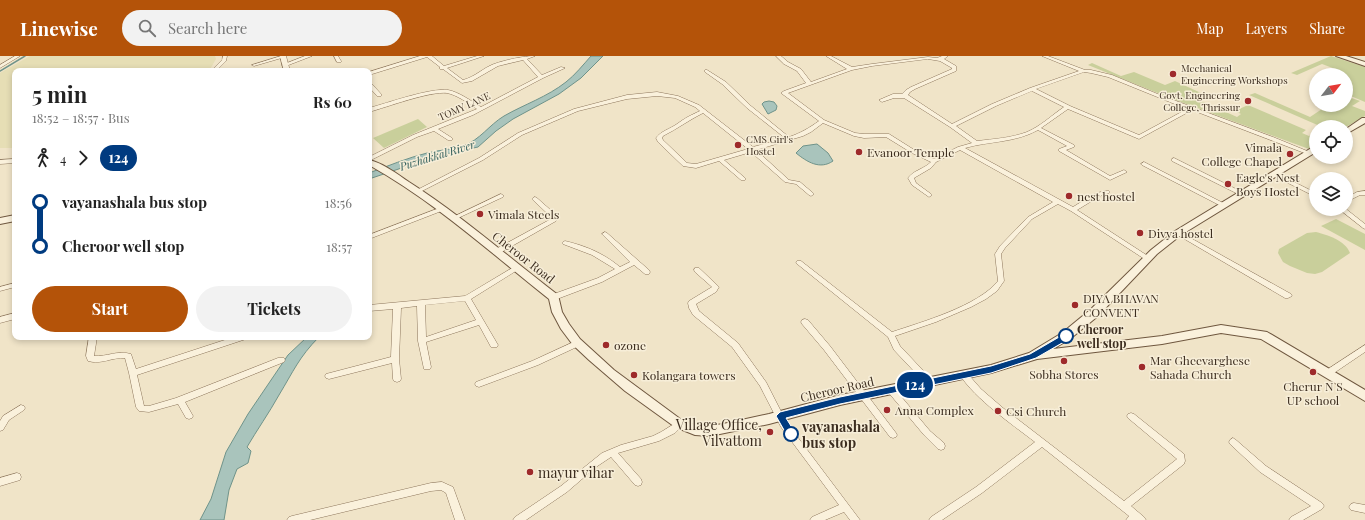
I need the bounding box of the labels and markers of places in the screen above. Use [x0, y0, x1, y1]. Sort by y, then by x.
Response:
place label: Mechanical Engineering Workshops [1181, 61, 1288, 87]
marker: Mechanical Engineering Workshops [1168, 69, 1178, 79]
place label: Govt. Engineering College, Thrissur [1159, 88, 1241, 114]
marker: Govt. Engineering College, Thrissur [1243, 96, 1253, 106]
place label: CMS Girl's Hostel [746, 132, 793, 158]
place label: Vimala College Chapel [1201, 139, 1283, 169]
marker: CMS Girl's Hostel [733, 140, 743, 150]
place label: Evanoor Temple [867, 144, 954, 160]
marker: Evanoor Temple [854, 147, 864, 157]
marker: Vimala College Chapel [1285, 149, 1295, 159]
place label: Eagle's Nest Boys Hostel [1236, 169, 1300, 199]
marker: Eagle's Nest Boys Hostel [1223, 179, 1233, 189]
place label: nest hostel [1077, 188, 1136, 204]
marker: nest hostel [1064, 191, 1074, 201]
place label: Vimala Steels [487, 206, 559, 222]
marker: Vimala Steels [475, 209, 485, 219]
place label: Divya hostel [1148, 225, 1214, 241]
marker: Divya hostel [1135, 228, 1145, 238]
place label: DIYA BHAVAN CONVENT [1083, 290, 1159, 320]
marker: DIYA BHAVAN CONVENT [1070, 300, 1080, 310]
place label: Cheroor well stop [1076, 321, 1126, 351]
marker: Cheroor well stop [1058, 328, 1074, 344]
place label: ozone [614, 337, 646, 353]
marker: ozone [601, 340, 611, 350]
place label: Mar Gheevarghese Sahada Church [1150, 352, 1250, 382]
marker: Sobha Stores [1059, 356, 1069, 366]
marker: Mar Gheevarghese Sahada Church [1137, 362, 1147, 372]
place label: Sobha Stores [1029, 366, 1099, 382]
place label: Kolangara towers [642, 367, 736, 383]
marker: Cherur N S UP school [1308, 367, 1318, 377]
marker: Kolangara towers [629, 370, 639, 380]
place label: Cherur N S UP school [1283, 378, 1343, 408]
place label: Anna Complex [894, 402, 974, 418]
place label: Csi Church [1006, 403, 1066, 419]
marker: Anna Complex [882, 405, 892, 415]
marker: Csi Church [993, 406, 1003, 416]
place label: Village Office, Vilvattom [675, 415, 763, 450]
place label: vayanashala bus stop [801, 417, 881, 452]
marker: vayanashala bus stop [783, 426, 799, 442]
marker: Village Office, Vilvattom [765, 427, 775, 437]
place label: mayur vihar [538, 463, 615, 482]
marker: mayur vihar [525, 467, 535, 477]

